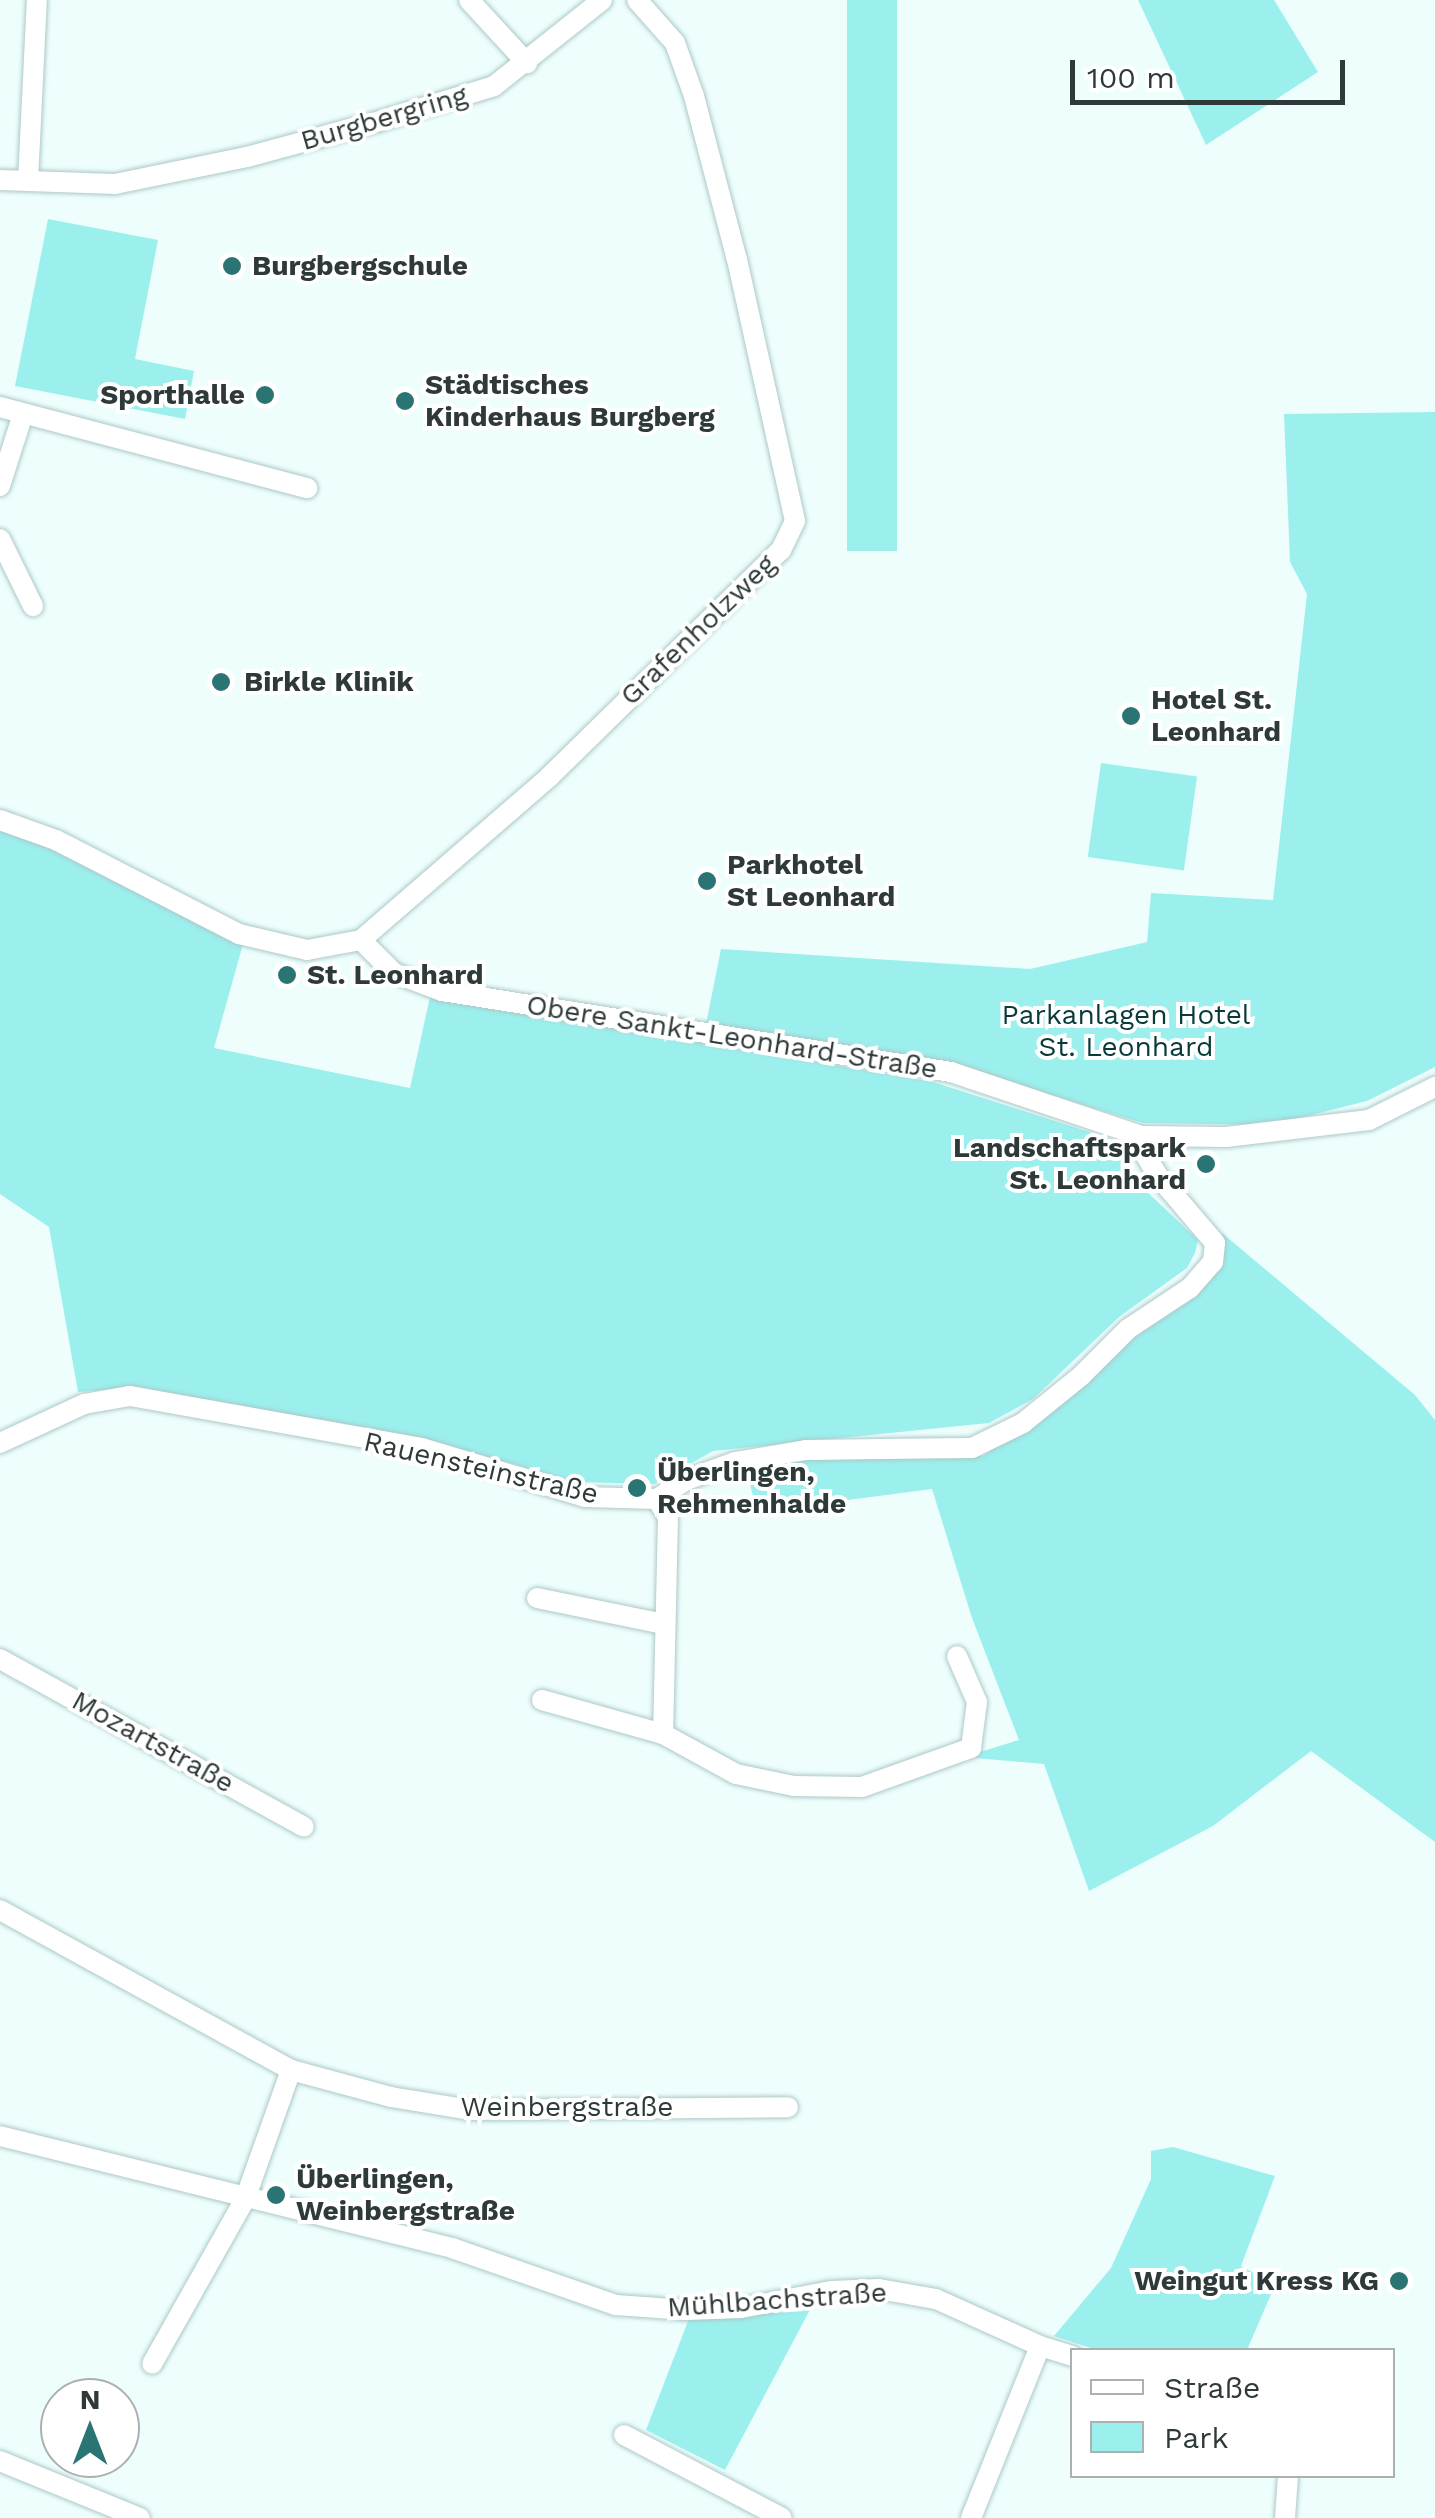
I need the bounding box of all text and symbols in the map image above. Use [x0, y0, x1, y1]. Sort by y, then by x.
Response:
scale bar [1075, 40, 1350, 102]
text: 100 m [1087, 60, 1175, 95]
street label: Burgbergring [297, 78, 471, 158]
place label: Burgbergschule [252, 249, 468, 283]
marker: Burgbergschule [221, 255, 243, 277]
place label: Städtisches Kinderhaus Burgberg [425, 368, 715, 434]
place label: Sporthalle [100, 378, 245, 412]
marker: Sporthalle [254, 384, 276, 406]
marker: Städtisches Kinderhaus Burgberg [394, 390, 416, 412]
street label: Grafenholzweg [613, 547, 783, 713]
place label: Birkle Klinik [244, 665, 414, 699]
marker: Birkle Klinik [208, 669, 234, 695]
place label: Hotel St. Leonhard [1151, 683, 1281, 749]
marker: Hotel St. Leonhard [1120, 705, 1142, 727]
place label: Parkhotel St Leonhard [727, 848, 895, 914]
marker: Parkhotel St Leonhard [696, 870, 718, 892]
place label: St. Leonhard [307, 958, 484, 992]
marker: St. Leonhard [276, 964, 298, 986]
street label: Obere Sankt-Leonhard-Straße [524, 988, 940, 1086]
park label: Parkanlagen Hotel St. Leonhard [1002, 998, 1250, 1064]
place label: Landschaftspark St. Leonhard [953, 1131, 1186, 1197]
marker: Landschaftspark St. Leonhard [1195, 1153, 1217, 1175]
street label: Rauensteinstraße [361, 1425, 601, 1511]
place label: Überlingen, Rehmenhalde [657, 1455, 846, 1521]
marker: Überlingen, Rehmenhalde [626, 1477, 648, 1499]
street label: Mozartstraße [66, 1684, 240, 1800]
street label: Weinbergstraße [460, 2090, 674, 2124]
place label: Überlingen, Weinbergstraße [296, 2162, 515, 2228]
marker: Überlingen, Weinbergstraße [265, 2184, 287, 2206]
place label: Weingut Kress KG [1134, 2264, 1379, 2298]
marker: Weingut Kress KG [1388, 2270, 1410, 2292]
street label: Mühlbachstraße [666, 2276, 888, 2324]
legend [1070, 2348, 1395, 2478]
text: Straße [1164, 2370, 1260, 2405]
north arrow [40, 2378, 140, 2478]
text: N [80, 2383, 100, 2416]
text: Park [1164, 2420, 1229, 2455]

